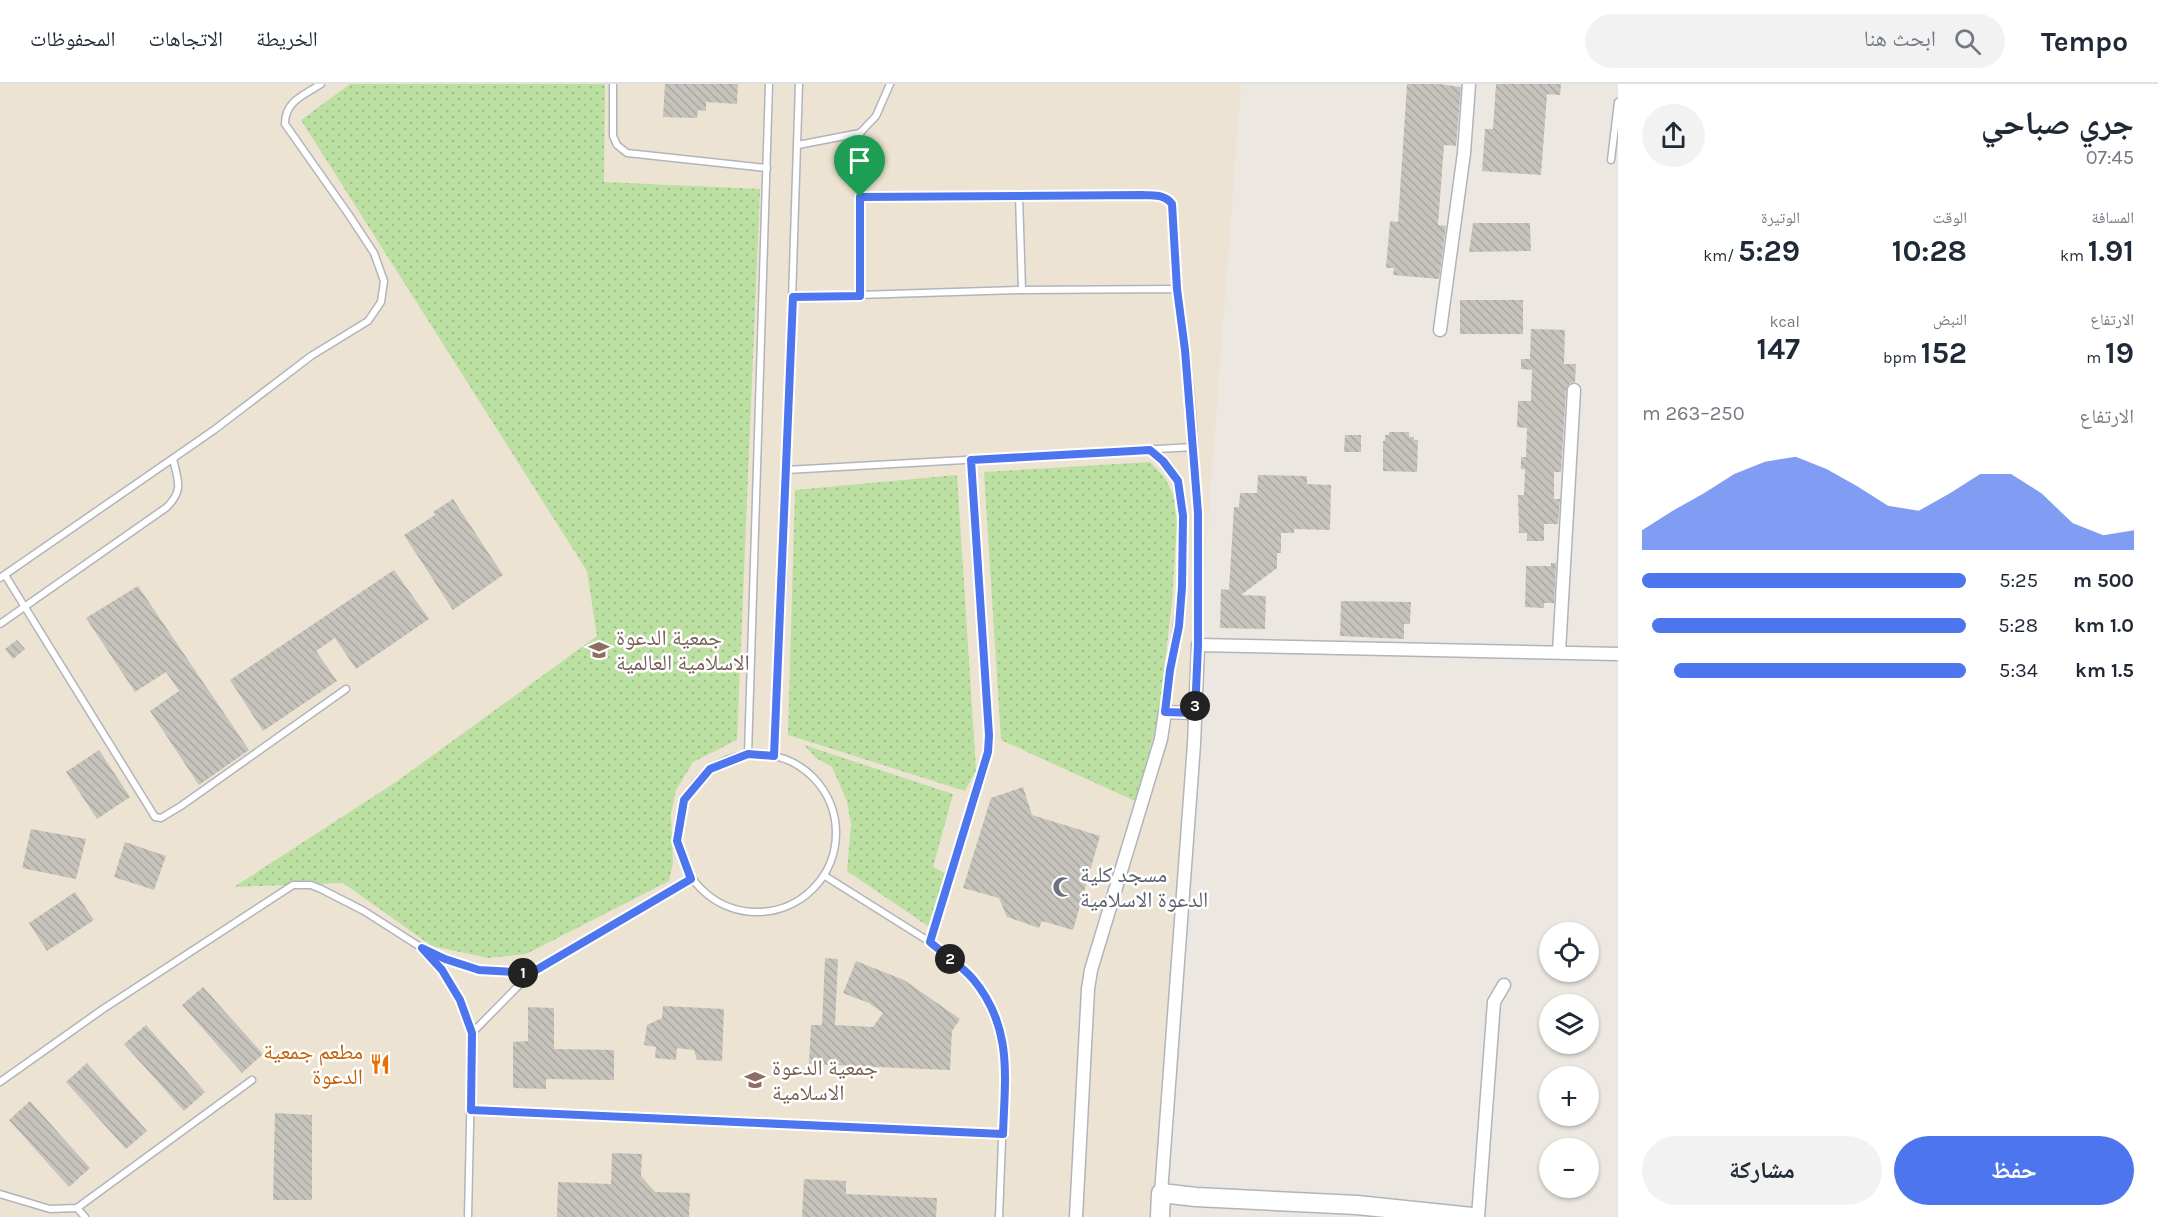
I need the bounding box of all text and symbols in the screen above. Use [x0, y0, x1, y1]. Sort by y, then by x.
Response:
search box [1585, 14, 2005, 68]
icon: search [1951, 25, 1984, 58]
text: Tempo [2041, 25, 2128, 58]
text: ابحث هنا [1864, 26, 1936, 52]
text: المحفوظات [30, 27, 115, 51]
text: الاتجاهات [148, 27, 223, 51]
text: الخريطة [256, 27, 318, 51]
button: share [1642, 104, 1705, 167]
text: جري صباحي [1981, 104, 2134, 142]
pin [834, 135, 885, 197]
icon: arrive [843, 144, 876, 177]
text: 07:45 [2086, 146, 2134, 169]
text: الوتيرة [1761, 208, 1800, 227]
text: الوقت [1933, 208, 1967, 227]
text: المسافة [2092, 208, 2134, 227]
text: 5:29 [1738, 233, 1800, 269]
text: 10:28 [1892, 233, 1967, 269]
text: 1.91 [2088, 233, 2134, 269]
text: /km [1703, 246, 1738, 265]
text: km [2060, 246, 2088, 265]
text: النبض [1933, 310, 1967, 329]
text: الارتفاع [2090, 310, 2134, 329]
text: kcal [1769, 312, 1800, 331]
text: 147 [1757, 331, 1800, 367]
text: 152 [1921, 335, 1967, 371]
text: 19 [2105, 335, 2134, 371]
text: bpm [1883, 348, 1921, 367]
text: m [2086, 348, 2105, 367]
text: 250–263 m [1642, 402, 1745, 425]
text: الارتفاع [2079, 405, 2134, 428]
text: 5:25 [1999, 569, 2038, 592]
text: 500 m [2073, 569, 2134, 592]
text: 5:28 [1998, 614, 2038, 637]
text: 1.0 km [2074, 614, 2134, 637]
place label: جمعية الدعوة الاسلامية العالمية [616, 625, 750, 676]
school or university icon: جمعية الدعوة الاسلامية العالمية [587, 638, 611, 662]
text: 5:34 [1999, 659, 2038, 682]
text: 1.5 km [2075, 659, 2134, 682]
pin: 3 [1180, 691, 1210, 721]
text: 3 [1190, 696, 1200, 715]
place label: مسجد كلية الدعوة الاسلامية [1080, 862, 1208, 913]
mosque icon: مسجد كلية الدعوة الاسلامية [1051, 875, 1075, 899]
map controls [1539, 922, 1599, 1198]
button: locate [1539, 922, 1599, 982]
pin: 2 [935, 944, 965, 974]
text: 2 [945, 949, 955, 968]
pin: 1 [508, 958, 538, 988]
text: 1 [520, 963, 526, 982]
button: layers [1539, 994, 1599, 1054]
place label: مطعم جمعية الدعوة [263, 1039, 363, 1090]
restaurant icon: مطعم جمعية الدعوة [368, 1052, 392, 1076]
place label: جمعية الدعوة الاسلامية [772, 1055, 878, 1106]
button: + [1539, 1066, 1599, 1126]
school or university icon: جمعية الدعوة الاسلامية [743, 1068, 767, 1092]
button: مشاركة [1642, 1136, 1882, 1205]
button: حفظ [1894, 1136, 2134, 1205]
button: − [1539, 1138, 1599, 1198]

